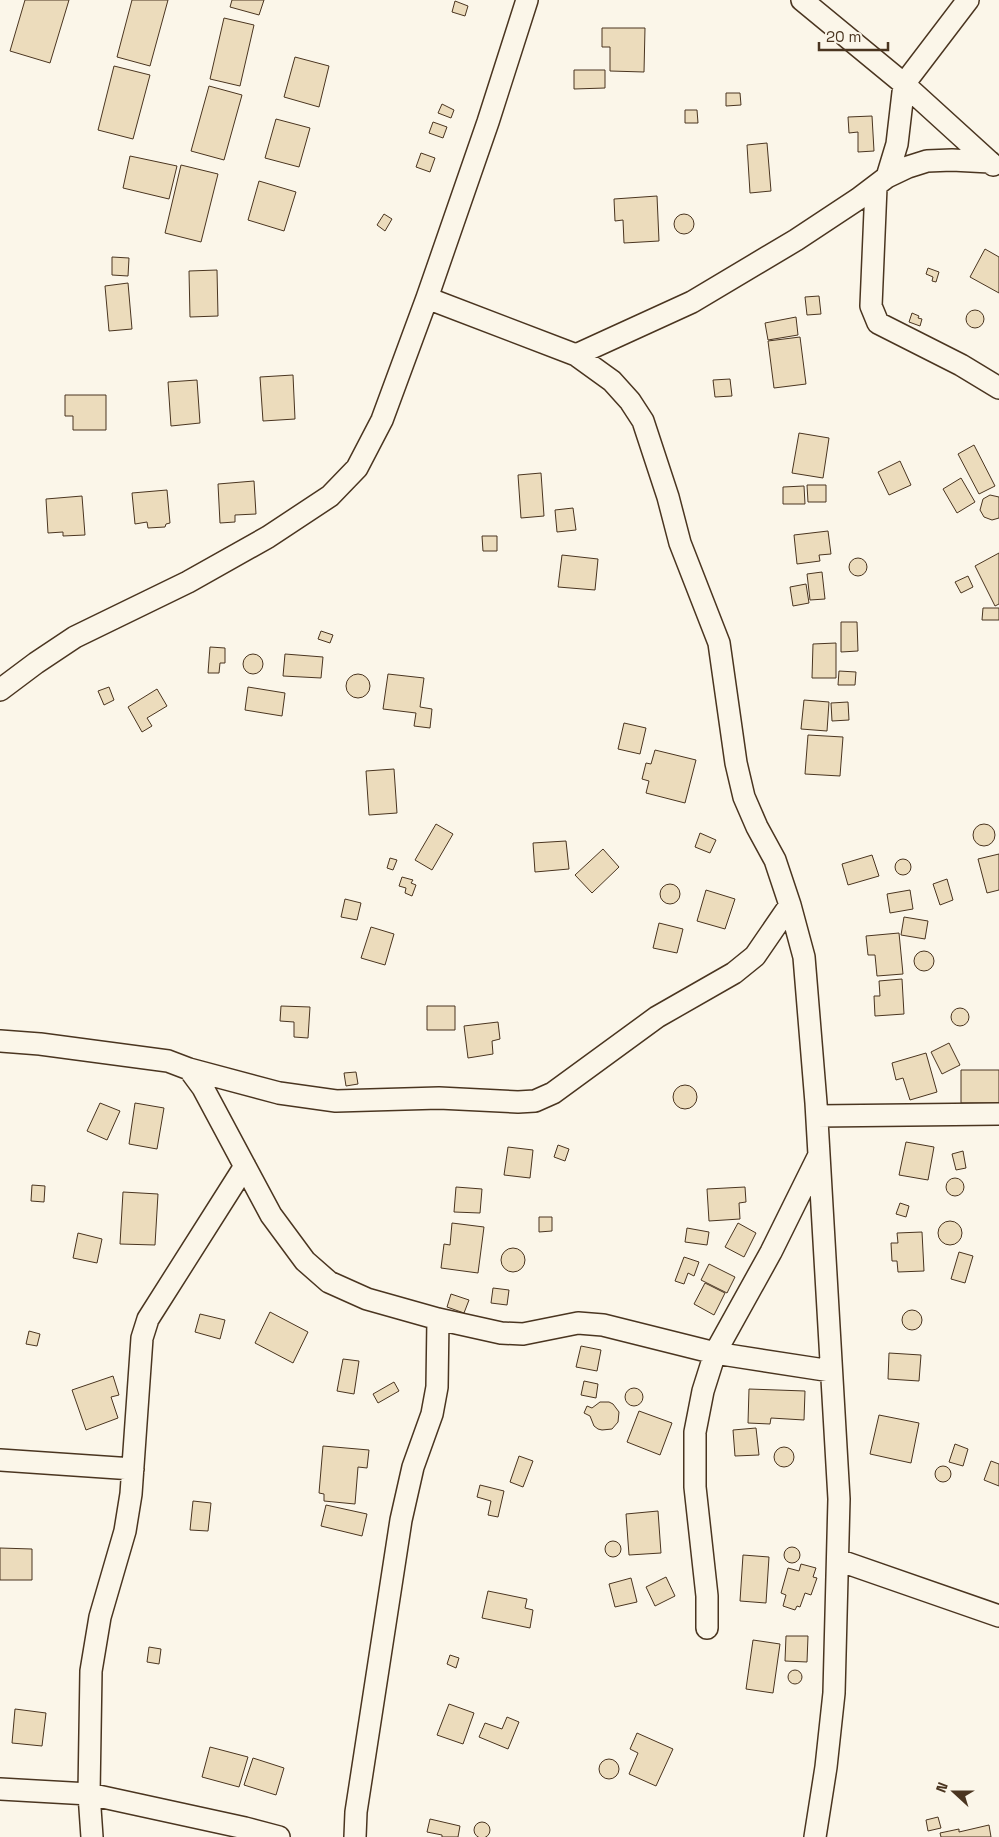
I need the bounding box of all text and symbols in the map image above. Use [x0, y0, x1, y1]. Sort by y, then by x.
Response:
scale bar [819, 20, 888, 52]
text: 20 m [826, 27, 861, 46]
north arrow [929, 1767, 979, 1817]
text: N [932, 1780, 952, 1795]

